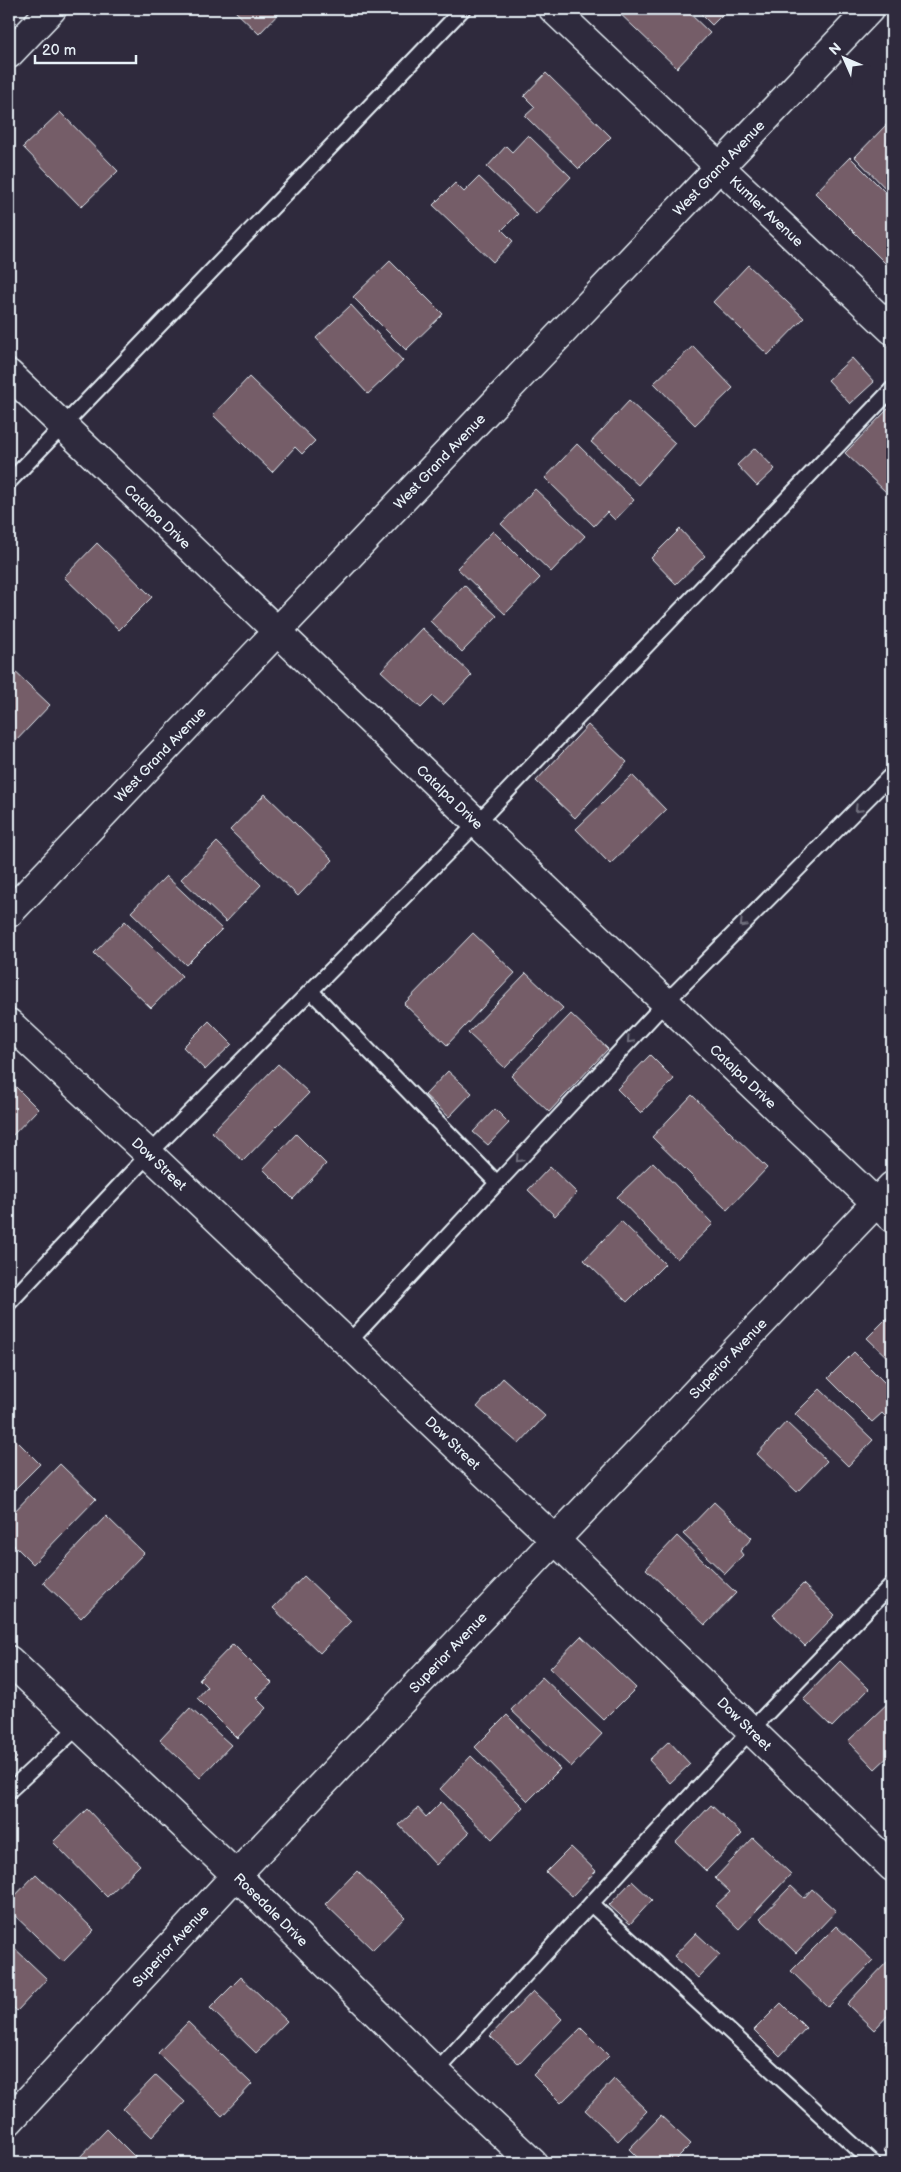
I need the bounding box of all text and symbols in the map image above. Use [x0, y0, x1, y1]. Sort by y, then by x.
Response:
scale bar [35, 32, 136, 64]
north arrow [818, 32, 868, 82]
text: N [825, 39, 845, 59]
text: 20 m [42, 41, 76, 60]
street label: West Grand Avenue [669, 117, 768, 219]
street label: Kumler Avenue [726, 172, 807, 250]
street label: West Grand Avenue [390, 410, 489, 512]
street label: Catalpa Drive [121, 481, 194, 552]
street label: West Grand Avenue [111, 703, 209, 806]
street label: Catalpa Drive [413, 761, 487, 833]
one-way arrow [855, 803, 864, 812]
one-way arrow [740, 918, 749, 927]
one-way arrow [627, 1035, 636, 1044]
street label: Catalpa Drive [706, 1041, 780, 1112]
street label: Dow Street [128, 1134, 191, 1194]
one-way arrow [516, 1154, 525, 1163]
street label: Superior Avenue [686, 1315, 770, 1402]
street label: Dow Street [422, 1413, 484, 1473]
street label: Superior Avenue [406, 1609, 490, 1696]
street label: Dow Street [714, 1694, 776, 1755]
street label: Rosedale Drive [231, 1869, 312, 1950]
street label: Superior Avenue [129, 1902, 212, 1990]

